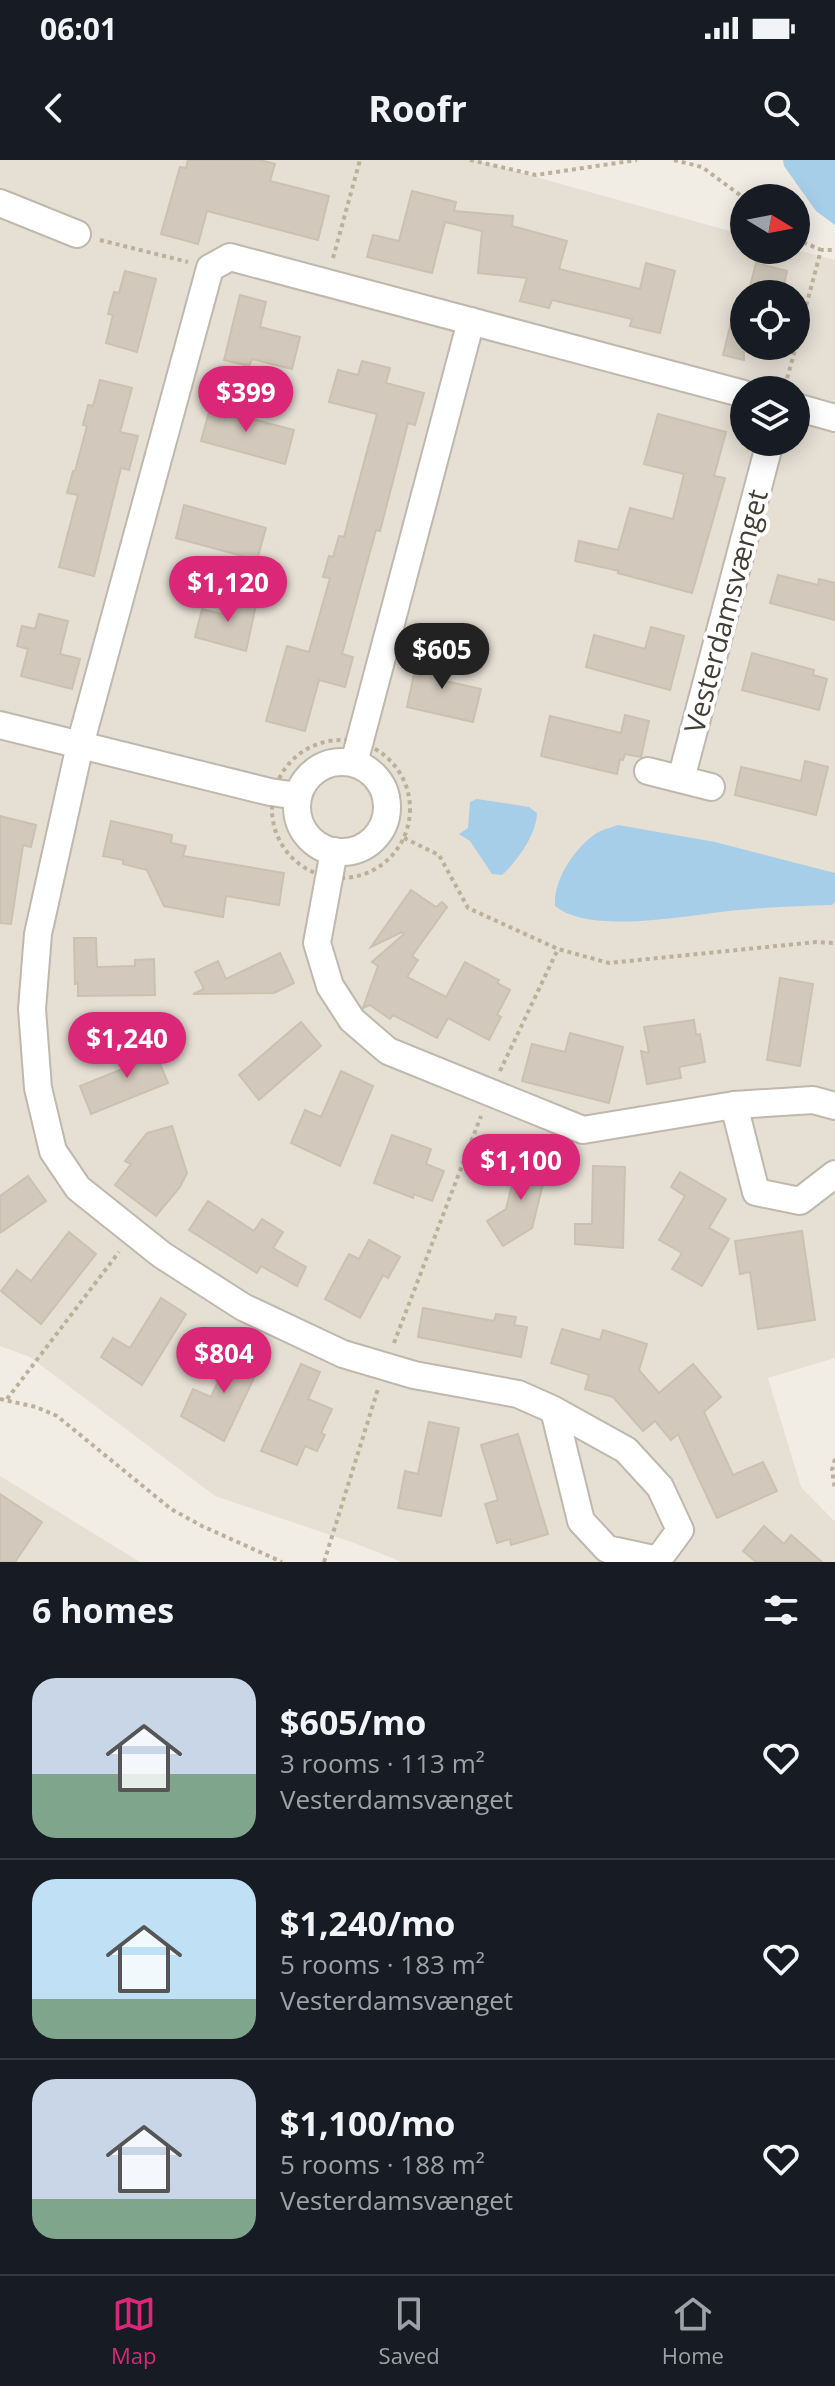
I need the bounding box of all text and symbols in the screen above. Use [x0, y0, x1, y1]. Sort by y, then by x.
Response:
text: 06:01 [40, 8, 117, 49]
text: Roofr [368, 84, 467, 133]
icon: back [32, 86, 76, 130]
icon: search [759, 86, 803, 130]
north arrow [730, 184, 810, 264]
map controls [730, 184, 810, 456]
button: locate [730, 280, 810, 360]
pin: $399 [199, 366, 293, 434]
text: $399 [216, 374, 276, 410]
button: layers [730, 376, 810, 456]
street label: Vesterdamsvænget [674, 485, 776, 737]
pin: $1,120 [163, 556, 293, 624]
text: $1,120 [187, 564, 269, 600]
pin: $605 [395, 623, 489, 691]
text: $605 [412, 631, 472, 667]
pin: $1,240 [62, 1012, 192, 1080]
text: $1,240 [86, 1020, 168, 1056]
pin: $1,100 [456, 1134, 586, 1202]
text: $1,100 [480, 1142, 562, 1178]
pin: $804 [177, 1327, 271, 1395]
text: $804 [194, 1335, 254, 1371]
text: 6 homes [32, 1587, 174, 1633]
icon: filters [759, 1588, 803, 1632]
text: $605/mo [280, 1699, 426, 1745]
icon: home [96, 1710, 192, 1806]
icon: heart [759, 1736, 803, 1780]
text: 3 rooms · 113 m² [280, 1745, 485, 1781]
text: Vesterdamsvænget [280, 1781, 513, 1817]
text: $1,240/mo [280, 1900, 455, 1946]
icon: home [96, 1911, 192, 2007]
icon: heart [759, 1937, 803, 1981]
text: 5 rooms · 183 m² [280, 1946, 485, 1982]
text: Vesterdamsvænget [280, 1982, 513, 2018]
text: $1,100/mo [280, 2100, 455, 2146]
icon: home [96, 2111, 192, 2207]
icon: heart [759, 2137, 803, 2181]
text: 5 rooms · 188 m² [280, 2146, 485, 2182]
text: Vesterdamsvænget [280, 2182, 513, 2218]
tab: Map [111, 2292, 157, 2370]
tab: Saved [379, 2292, 440, 2370]
tab: Home [662, 2292, 724, 2370]

